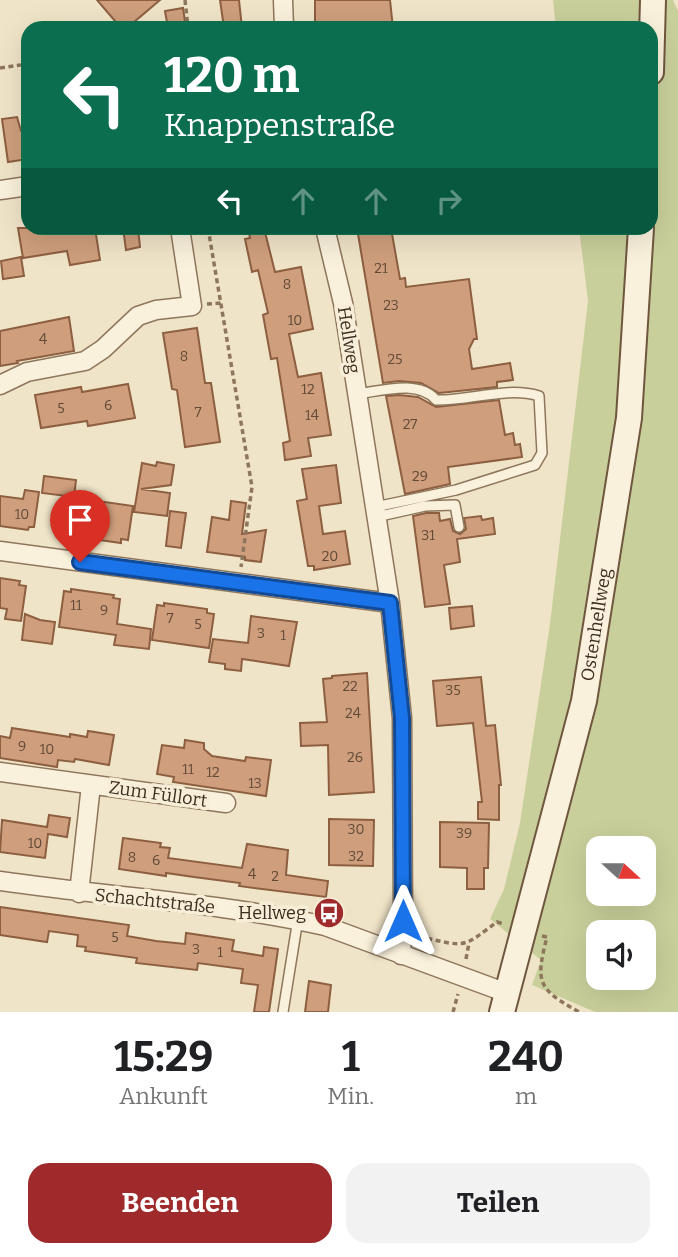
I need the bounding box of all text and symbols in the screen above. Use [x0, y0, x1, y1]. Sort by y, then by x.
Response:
text: 120 m [164, 46, 299, 105]
icon: left [49, 49, 140, 140]
text: Knappenstraße [164, 106, 395, 144]
icon: left [211, 182, 249, 220]
icon: ahead [284, 182, 322, 220]
icon: ahead [357, 182, 395, 220]
icon: right [430, 182, 468, 220]
house number: 21 [374, 260, 388, 277]
house number: 8 [283, 276, 291, 293]
house number: 23 [383, 297, 399, 314]
street label: Hellweg [333, 305, 365, 375]
house number: 10 [288, 312, 302, 329]
house number: 4 [39, 331, 47, 348]
house number: 8 [180, 348, 188, 365]
house number: 25 [387, 351, 403, 368]
house number: 12 [301, 381, 315, 398]
house number: 6 [104, 397, 112, 414]
house number: 5 [57, 400, 65, 417]
house number: 7 [194, 404, 202, 421]
house number: 14 [305, 407, 319, 424]
house number: 27 [403, 416, 417, 433]
house number: 29 [412, 468, 428, 485]
pin [50, 490, 110, 562]
icon: arrive [61, 501, 99, 539]
house number: 10 [15, 506, 29, 523]
house number: 31 [421, 527, 435, 544]
house number: 20 [322, 548, 338, 565]
street label: Ostenhellweg [576, 566, 616, 683]
house number: 11 [70, 597, 82, 614]
house number: 9 [100, 602, 108, 619]
house number: 7 [166, 610, 174, 627]
house number: 5 [194, 616, 202, 633]
house number: 3 [257, 625, 265, 642]
house number: 1 [280, 627, 286, 644]
house number: 22 [342, 678, 358, 695]
house number: 35 [445, 682, 461, 699]
house number: 24 [345, 705, 361, 722]
house number: 9 [18, 738, 26, 755]
house number: 10 [40, 741, 54, 758]
house number: 26 [347, 749, 363, 766]
house number: 11 [182, 761, 194, 778]
house number: 12 [206, 764, 220, 781]
house number: 13 [248, 775, 262, 792]
street label: Zum Füllort [107, 776, 209, 812]
house number: 30 [348, 821, 364, 838]
house number: 39 [456, 825, 472, 842]
house number: 10 [28, 835, 42, 852]
north arrow [586, 836, 656, 906]
map controls [586, 836, 656, 990]
house number: 32 [348, 848, 364, 865]
house number: 8 [128, 849, 136, 866]
house number: 6 [152, 852, 160, 869]
house number: 4 [248, 866, 256, 883]
house number: 2 [271, 868, 279, 885]
street label: Schachtstraße [94, 884, 216, 918]
position arrow [366, 884, 440, 958]
bus stop icon: Hellweg [312, 896, 346, 930]
place label: Hellweg [238, 902, 306, 924]
button: sound [586, 920, 656, 990]
house number: 5 [111, 929, 119, 946]
house number: 3 [192, 941, 200, 958]
house number: 1 [217, 944, 223, 961]
text: 15:29 [114, 1032, 213, 1082]
text: 1 [342, 1032, 360, 1082]
text: 240 [488, 1032, 564, 1082]
text: Ankunft [119, 1082, 208, 1110]
text: Min. [327, 1082, 374, 1110]
text: m [515, 1082, 537, 1110]
button: Beenden [28, 1163, 332, 1243]
button: Teilen [346, 1163, 650, 1243]

